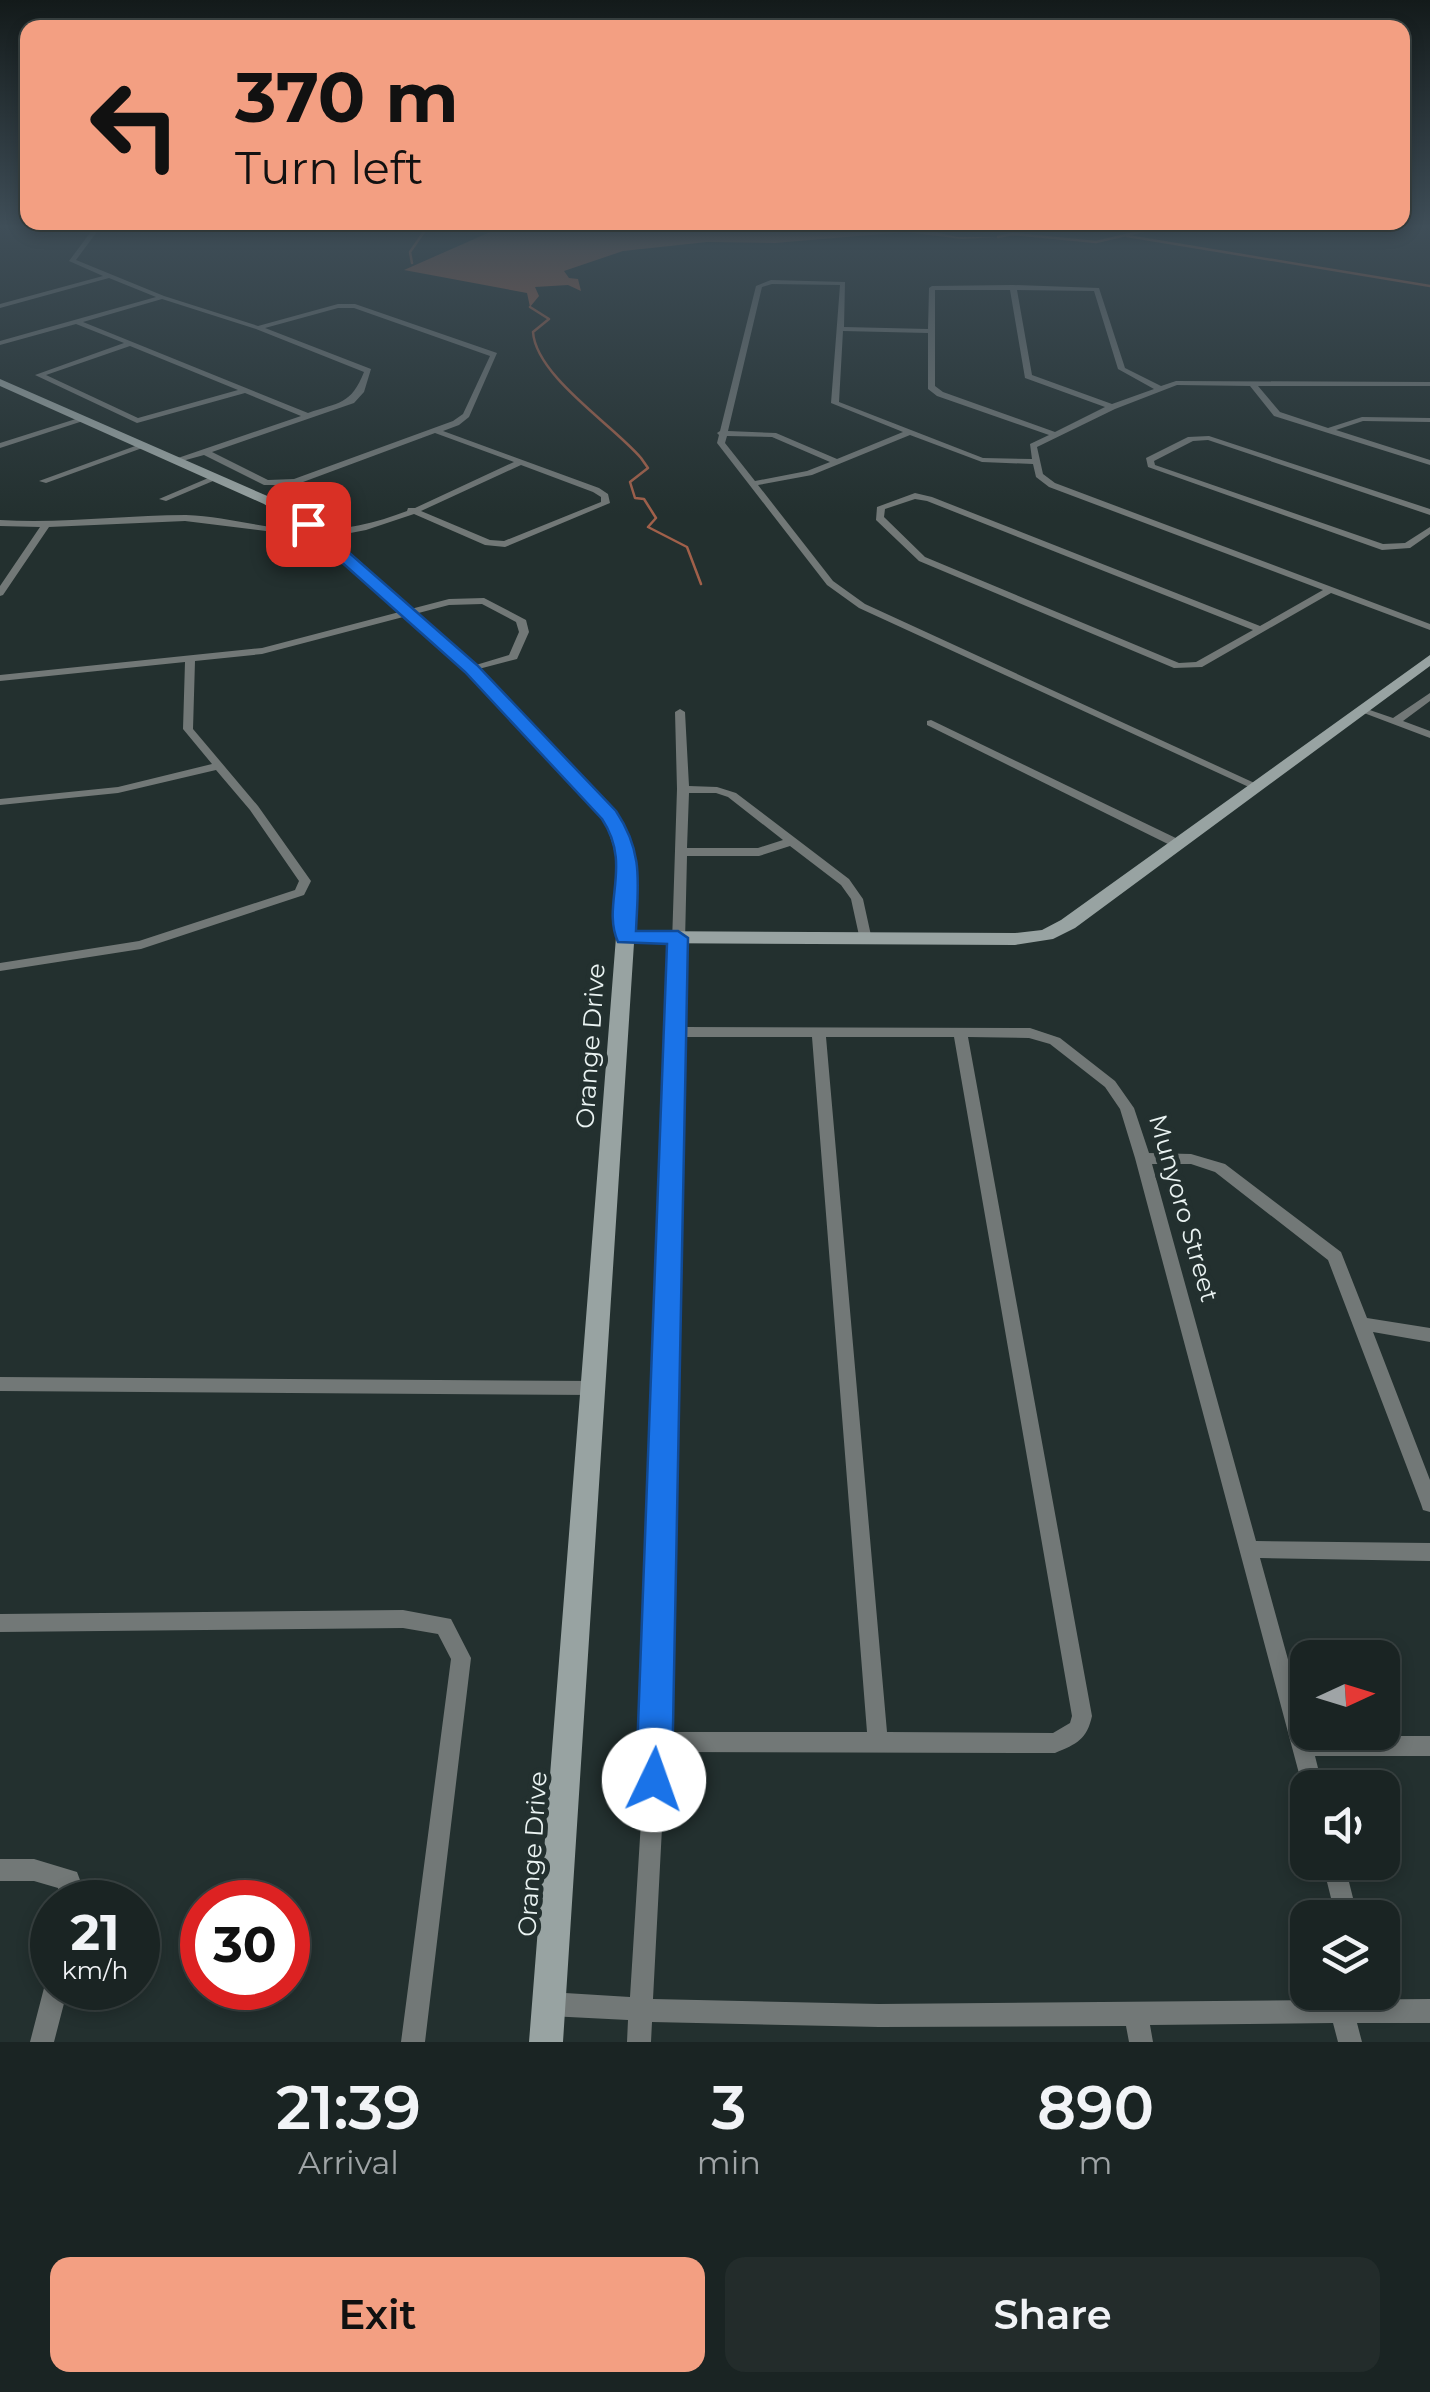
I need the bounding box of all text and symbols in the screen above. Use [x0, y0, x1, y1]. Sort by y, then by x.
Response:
text: 370 m [235, 54, 459, 140]
icon: left [70, 60, 200, 190]
text: Turn left [235, 140, 423, 195]
pin [266, 482, 351, 567]
icon: arrive [281, 497, 336, 552]
street label: Orange Drive [569, 962, 611, 1130]
street label: Munyoro Street [1143, 1111, 1225, 1305]
north arrow [1290, 1640, 1400, 1750]
map controls [1290, 1640, 1400, 2010]
position arrow [602, 1728, 706, 1832]
street label: Orange Drive [511, 1770, 553, 1938]
button: sound [1290, 1770, 1400, 1880]
speed limit sign: 30 [180, 1880, 310, 2010]
button: layers [1290, 1900, 1400, 2010]
text: 21 [70, 1902, 120, 1963]
text: km/h [62, 1955, 128, 1985]
text: 21:39 [276, 2071, 421, 2144]
text: 3 [711, 2071, 746, 2144]
text: 890 [1037, 2071, 1154, 2144]
text: Arrival [298, 2143, 399, 2182]
text: min [697, 2143, 761, 2182]
text: m [1079, 2143, 1112, 2182]
button: Exit [50, 2257, 705, 2372]
button: Share [725, 2257, 1380, 2372]

